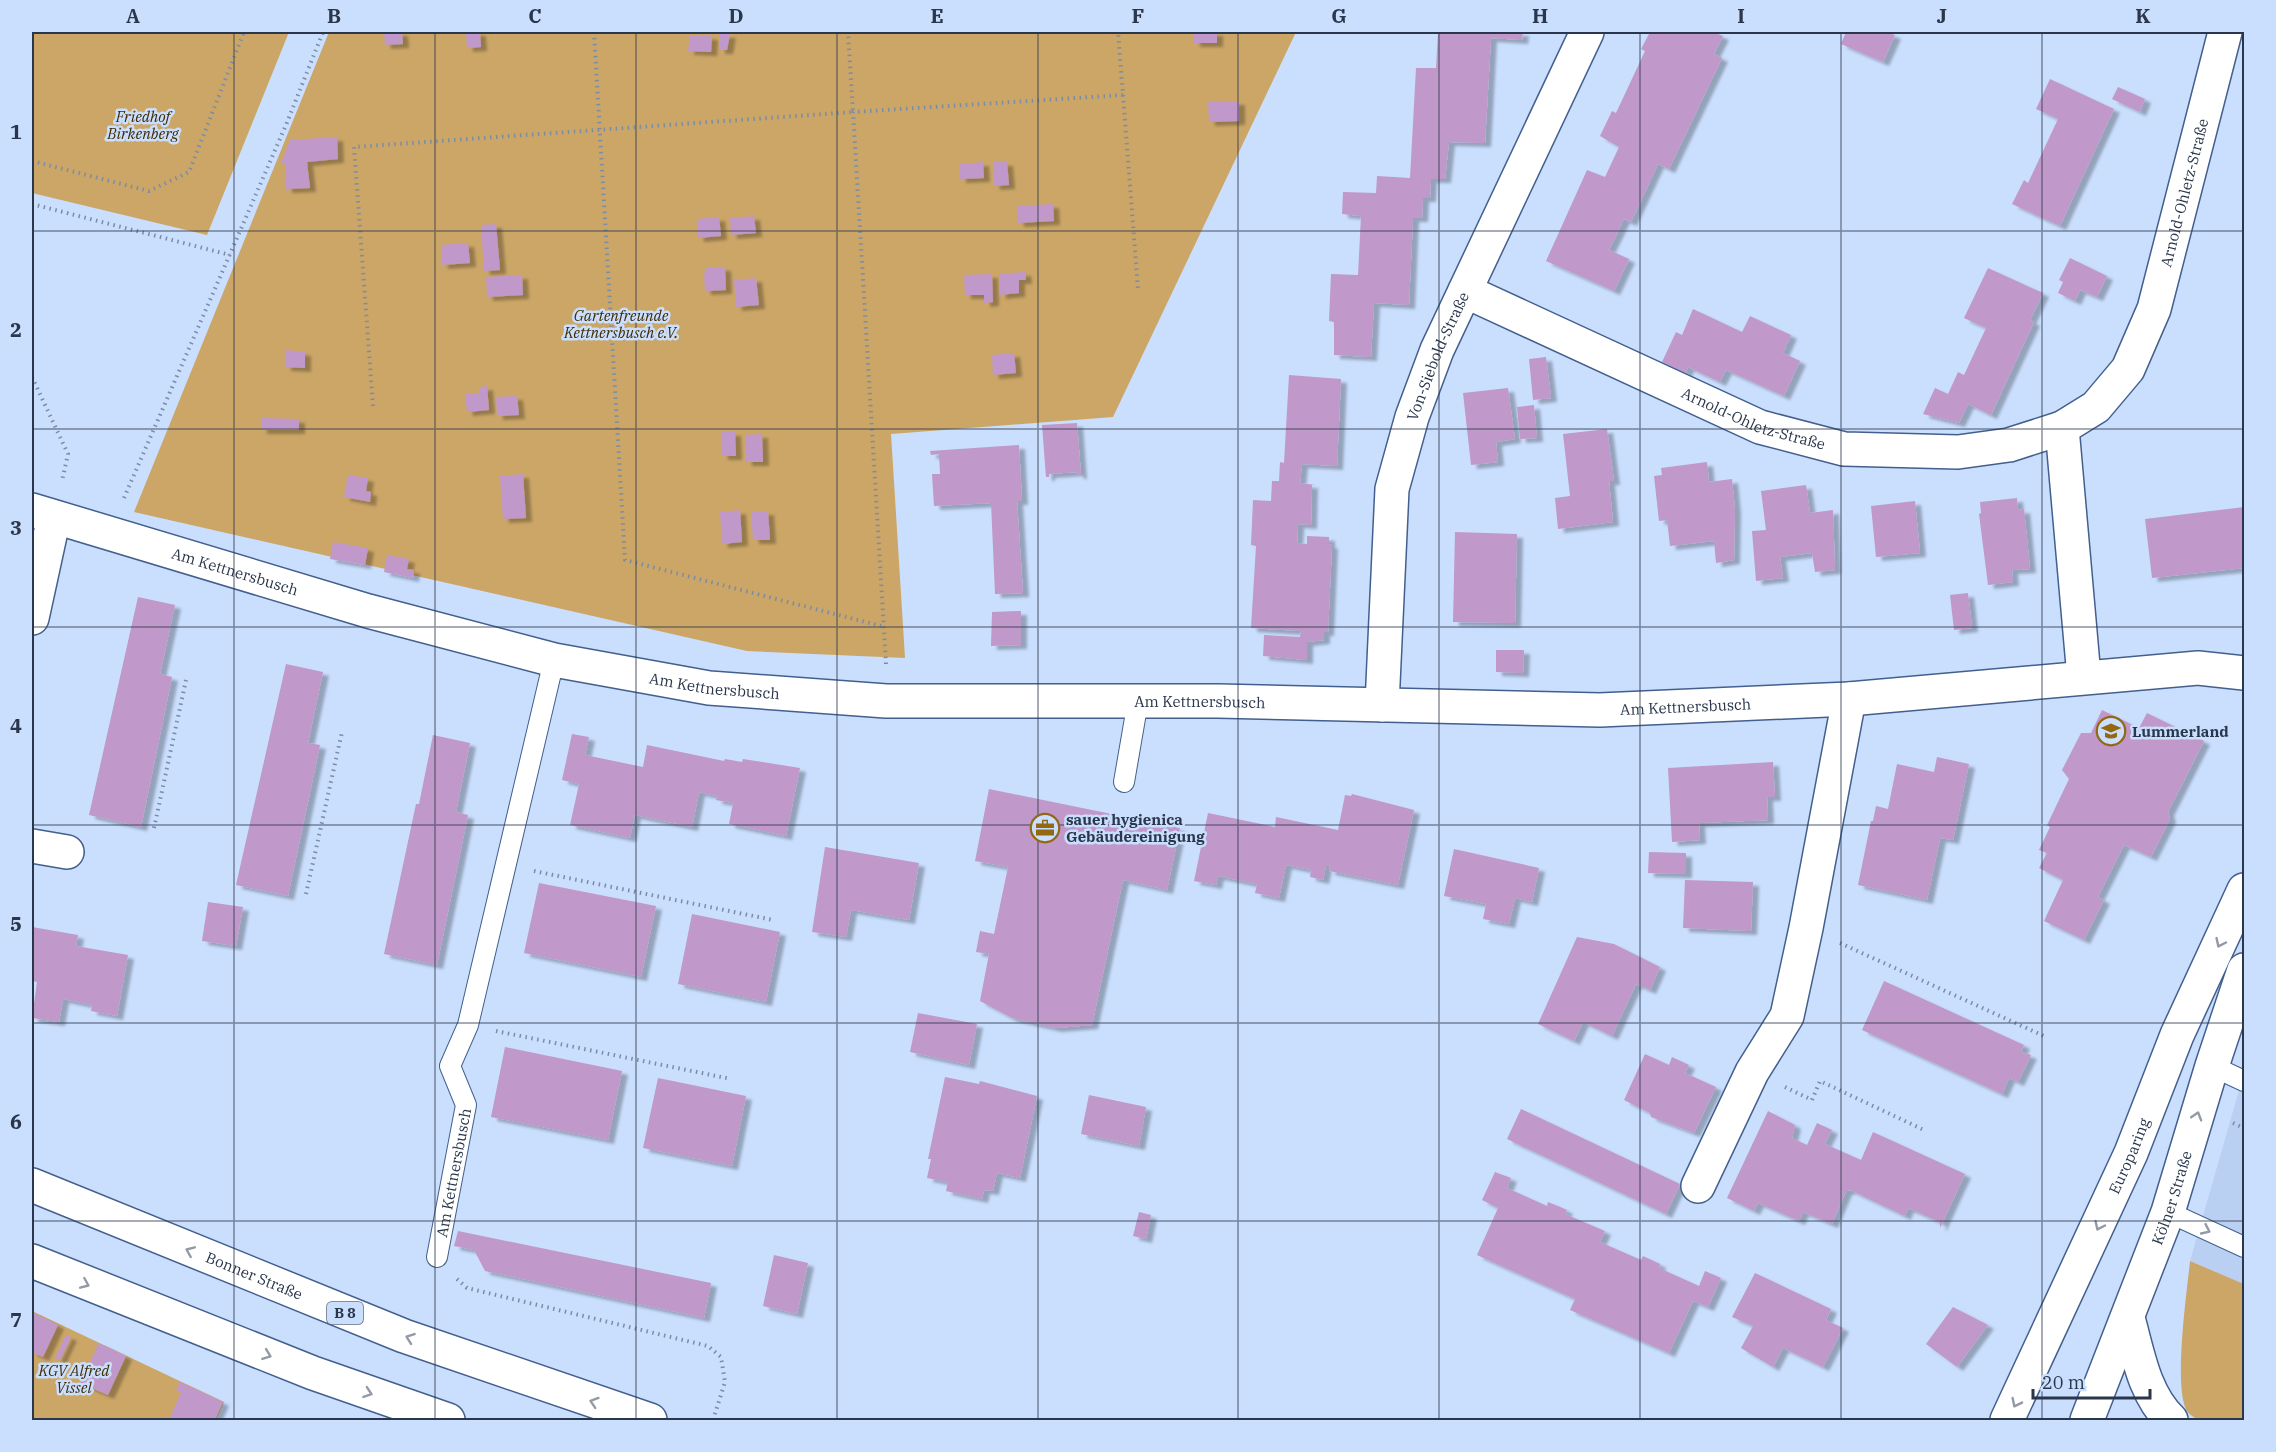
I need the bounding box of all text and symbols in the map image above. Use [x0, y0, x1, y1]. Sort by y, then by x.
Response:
text: A [126, 2, 140, 29]
text: B [327, 2, 341, 29]
text: C [528, 2, 542, 29]
text: D [728, 2, 744, 29]
text: E [930, 2, 944, 29]
text: F [1132, 2, 1144, 29]
text: G [1331, 2, 1347, 29]
text: H [1532, 2, 1548, 29]
text: I [1737, 2, 1745, 29]
text: J [1937, 2, 1947, 29]
text: K [2135, 2, 2151, 29]
park label: Friedhof Birkenberg [106, 107, 180, 143]
street label: Arnold-Ohletz-Straße [2156, 116, 2212, 269]
text: 1 [10, 118, 22, 145]
street label: Von-Siebold-Straße [1402, 289, 1473, 423]
park label: Gartenfreunde Kettnersbusch e.V. [563, 306, 678, 342]
text: 2 [10, 316, 22, 343]
street label: Arnold-Ohletz-Straße [1679, 383, 1828, 453]
text: 3 [10, 514, 22, 541]
street label: Am Kettnersbusch [169, 543, 301, 599]
street label: Am Kettnersbusch [648, 668, 780, 703]
street label: Am Kettnersbusch [1134, 691, 1266, 712]
street label: Am Kettnersbusch [1620, 694, 1752, 719]
text: 4 [10, 712, 22, 739]
school or university icon: Lummerland [2095, 715, 2127, 747]
place label: Lummerland [2132, 722, 2229, 741]
place label: sauer hygienica Gebäudereinigung [1066, 810, 1205, 846]
office icon: sauer hygienica Gebäudereinigung [1029, 812, 1061, 844]
text: 5 [10, 910, 22, 937]
one-way arrow [2215, 936, 2227, 947]
street label: Am Kettnersbusch [431, 1106, 475, 1239]
text: 6 [10, 1108, 22, 1135]
one-way arrow [2190, 1111, 2202, 1122]
street label: Europaring [2104, 1115, 2153, 1197]
street label: Kölner Straße [2147, 1148, 2195, 1247]
one-way arrow [2094, 1219, 2106, 1230]
one-way arrow [2200, 1222, 2211, 1234]
one-way arrow [185, 1246, 196, 1258]
street label: Bonner Straße [203, 1247, 305, 1303]
one-way arrow [79, 1277, 90, 1289]
road number: B 8 [327, 1302, 363, 1324]
text: 7 [10, 1306, 22, 1333]
one-way arrow [405, 1333, 416, 1345]
one-way arrow [261, 1348, 272, 1360]
park label: KGV Alfred Vissel [38, 1361, 110, 1397]
scale bar [2033, 1362, 2150, 1400]
text: 20 m [2042, 1371, 2085, 1394]
one-way arrow [363, 1385, 373, 1398]
one-way arrow [2012, 1396, 2024, 1407]
one-way arrow [589, 1397, 600, 1410]

